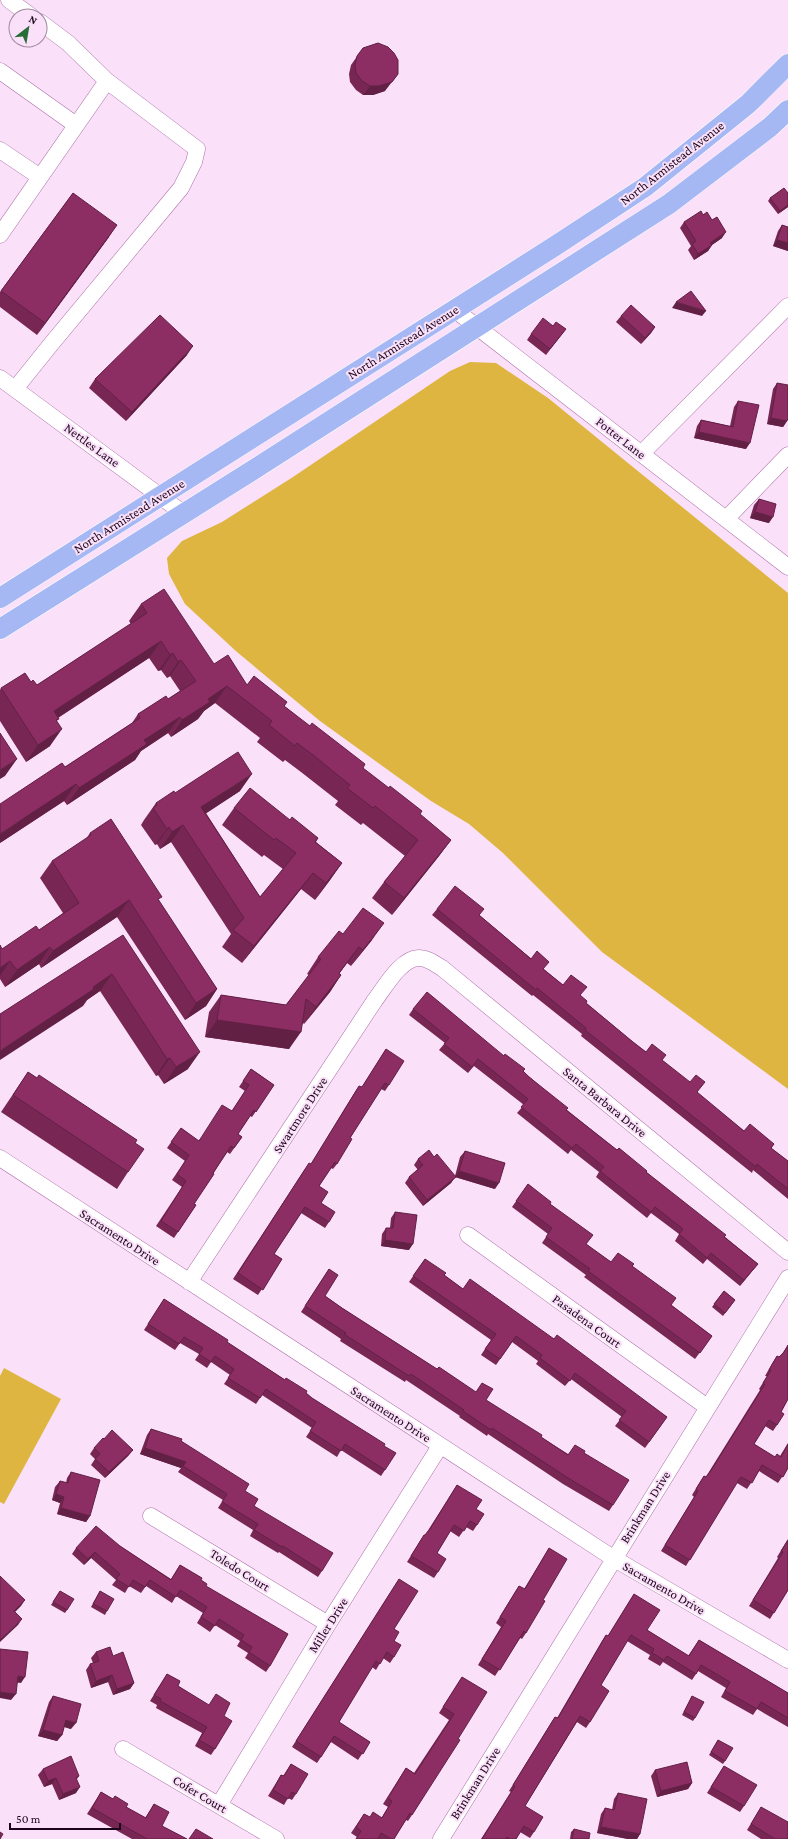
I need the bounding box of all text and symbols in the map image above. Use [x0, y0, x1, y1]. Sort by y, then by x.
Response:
north arrow [8, 8, 48, 48]
text: N [27, 12, 40, 27]
street label: North Armistead Avenue [617, 118, 727, 208]
street label: North Armistead Avenue [345, 302, 461, 382]
street label: Potter Lane [593, 414, 649, 462]
street label: Nettles Lane [61, 420, 123, 470]
street label: North Armistead Avenue [71, 476, 187, 556]
street label: Santa Barbara Drive [560, 1064, 650, 1140]
street label: Swartmore Drive [270, 1074, 330, 1156]
street label: Sacramento Drive [77, 1206, 163, 1269]
street label: Pasadena Court [550, 1291, 625, 1351]
street label: Sacramento Drive [348, 1383, 434, 1446]
street label: Brinkman Drive [617, 1468, 673, 1546]
street label: Toledo Court [207, 1546, 273, 1595]
street label: Sacramento Drive [620, 1558, 708, 1618]
street label: Miller Drive [305, 1594, 351, 1655]
street label: Brinkman Drive [447, 1744, 503, 1822]
street label: Cofer Court [170, 1772, 230, 1816]
scale bar [10, 1805, 120, 1831]
text: 50 m [16, 1812, 41, 1826]

